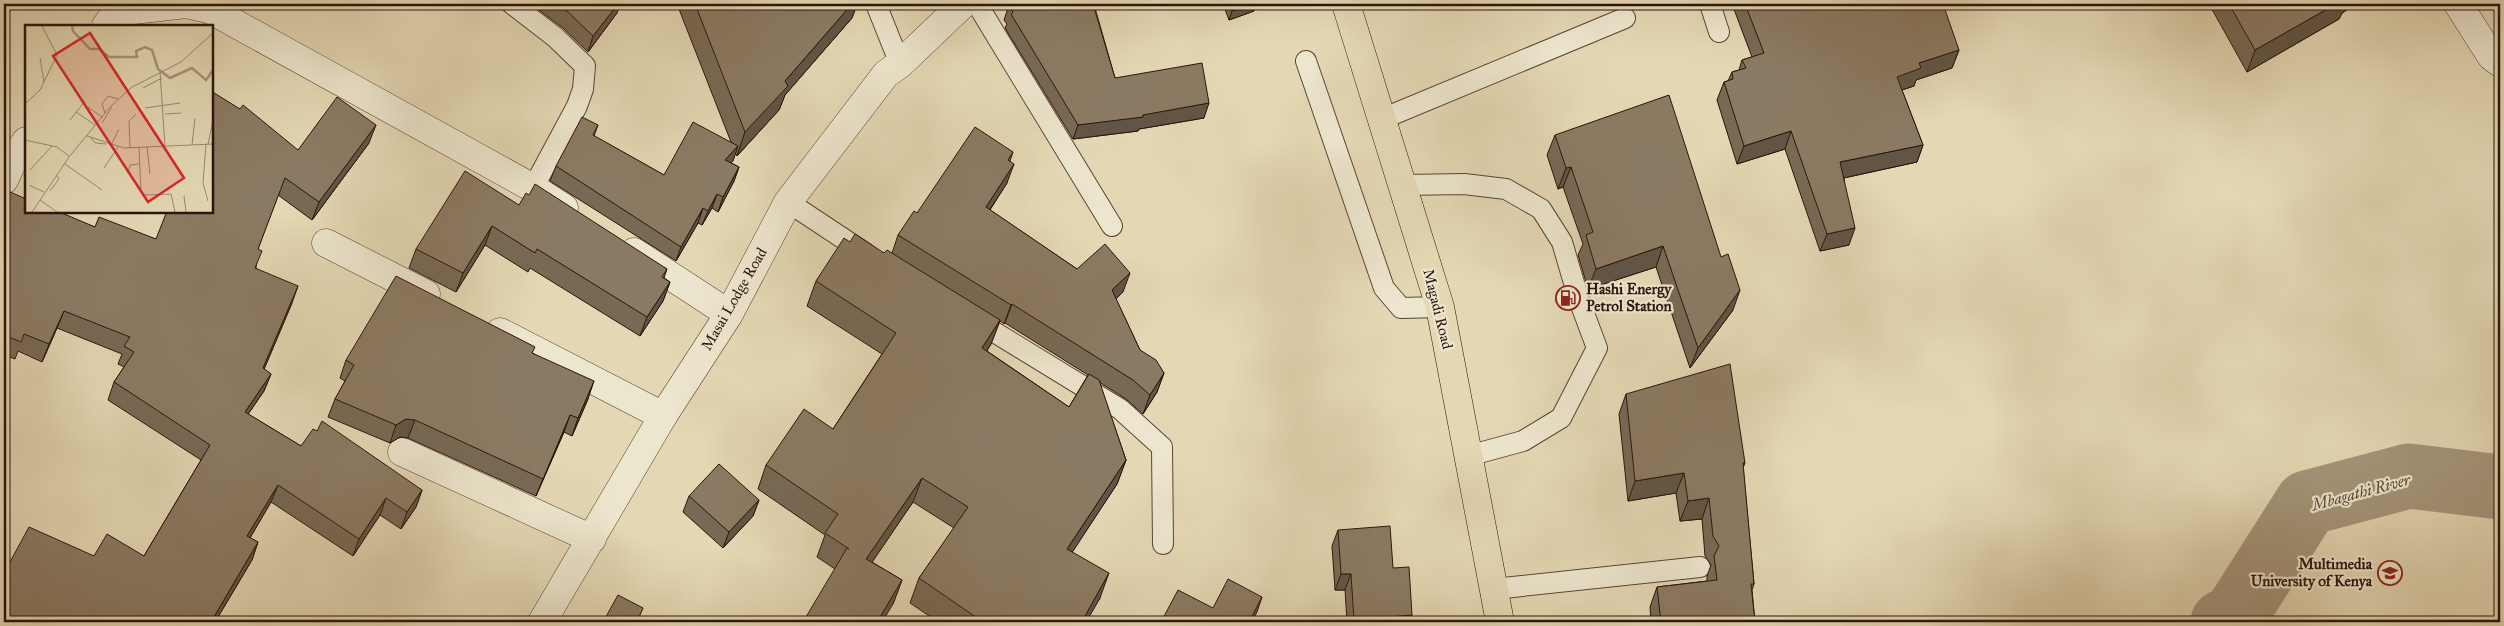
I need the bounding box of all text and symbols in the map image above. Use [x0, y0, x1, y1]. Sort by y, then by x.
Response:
inset map [25, 25, 212, 212]
street label: Masai Lodge Road [697, 244, 771, 354]
street label: Magadi Road [1419, 267, 1457, 351]
place label: Hashi Energy Petrol Station [1586, 280, 1673, 315]
fuel station icon: Hashi Energy Petrol Station [1555, 285, 1581, 311]
water label: Mbagathi River [2308, 469, 2414, 515]
place label: Multimedia University of Kenya [2251, 555, 2373, 591]
school or university icon: Multimedia University of Kenya [2377, 560, 2403, 586]

